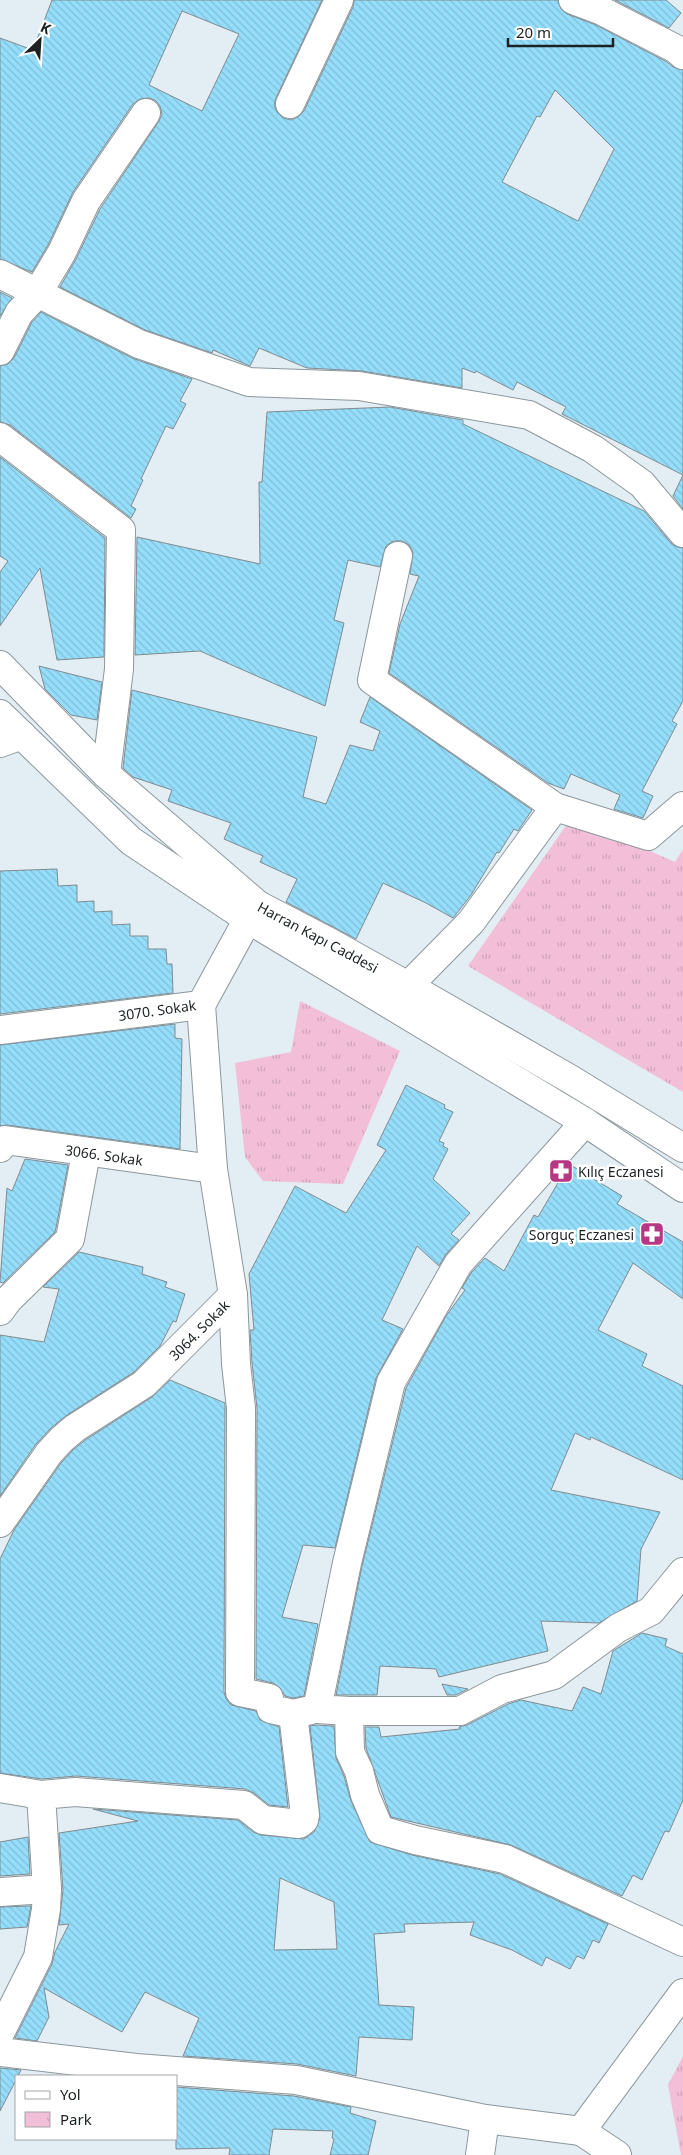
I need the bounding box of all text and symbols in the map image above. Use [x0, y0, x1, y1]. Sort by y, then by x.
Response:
north arrow [15, 15, 65, 65]
scale bar [508, 15, 613, 47]
text: K [37, 17, 55, 39]
text: 20 m [516, 22, 551, 42]
street label: Harran Kapı Caddesi [254, 897, 382, 977]
street label: 3070. Sokak [117, 995, 198, 1025]
street label: 3066. Sokak [64, 1140, 145, 1170]
pharmacy icon: Kılıç Eczanesi [548, 1158, 574, 1184]
place label: Kılıç Eczanesi [578, 1162, 664, 1181]
pharmacy icon: Sorguç Eczanesi [639, 1221, 665, 1247]
place label: Sorguç Eczanesi [529, 1225, 634, 1244]
street label: 3064. Sokak [165, 1295, 234, 1364]
legend [15, 2075, 178, 2140]
text: Yol [60, 2084, 81, 2104]
text: Park [60, 2109, 92, 2129]

